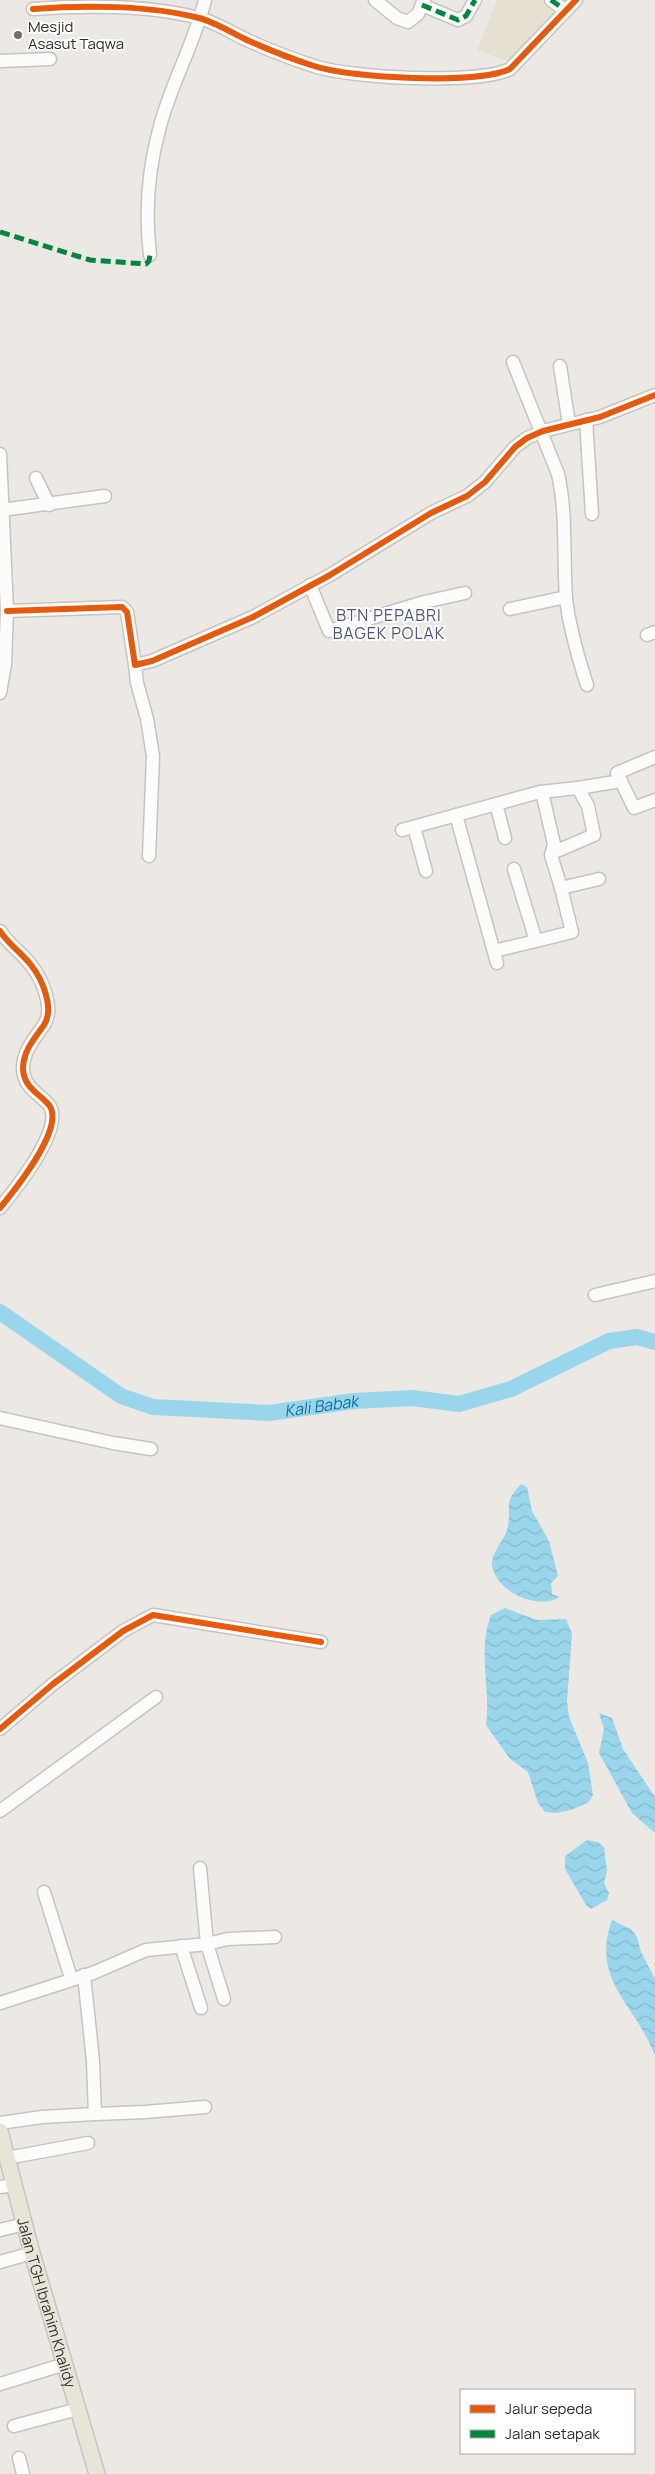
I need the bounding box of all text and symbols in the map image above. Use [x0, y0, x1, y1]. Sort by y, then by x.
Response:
place label: Mesjid Asasut Taqwa [28, 16, 124, 54]
marker: Mesjid Asasut Taqwa [12, 29, 24, 41]
district label: BTN PEPABRI BAGEK POLAK [333, 604, 445, 644]
water label: Kali Babak [283, 1389, 361, 1422]
street label: Jalan TGH Ibrahim Khalidy [13, 2215, 82, 2390]
legend [460, 2389, 635, 2454]
text: Jalur sepeda [505, 2398, 592, 2419]
text: Jalan setapak [505, 2423, 600, 2444]

